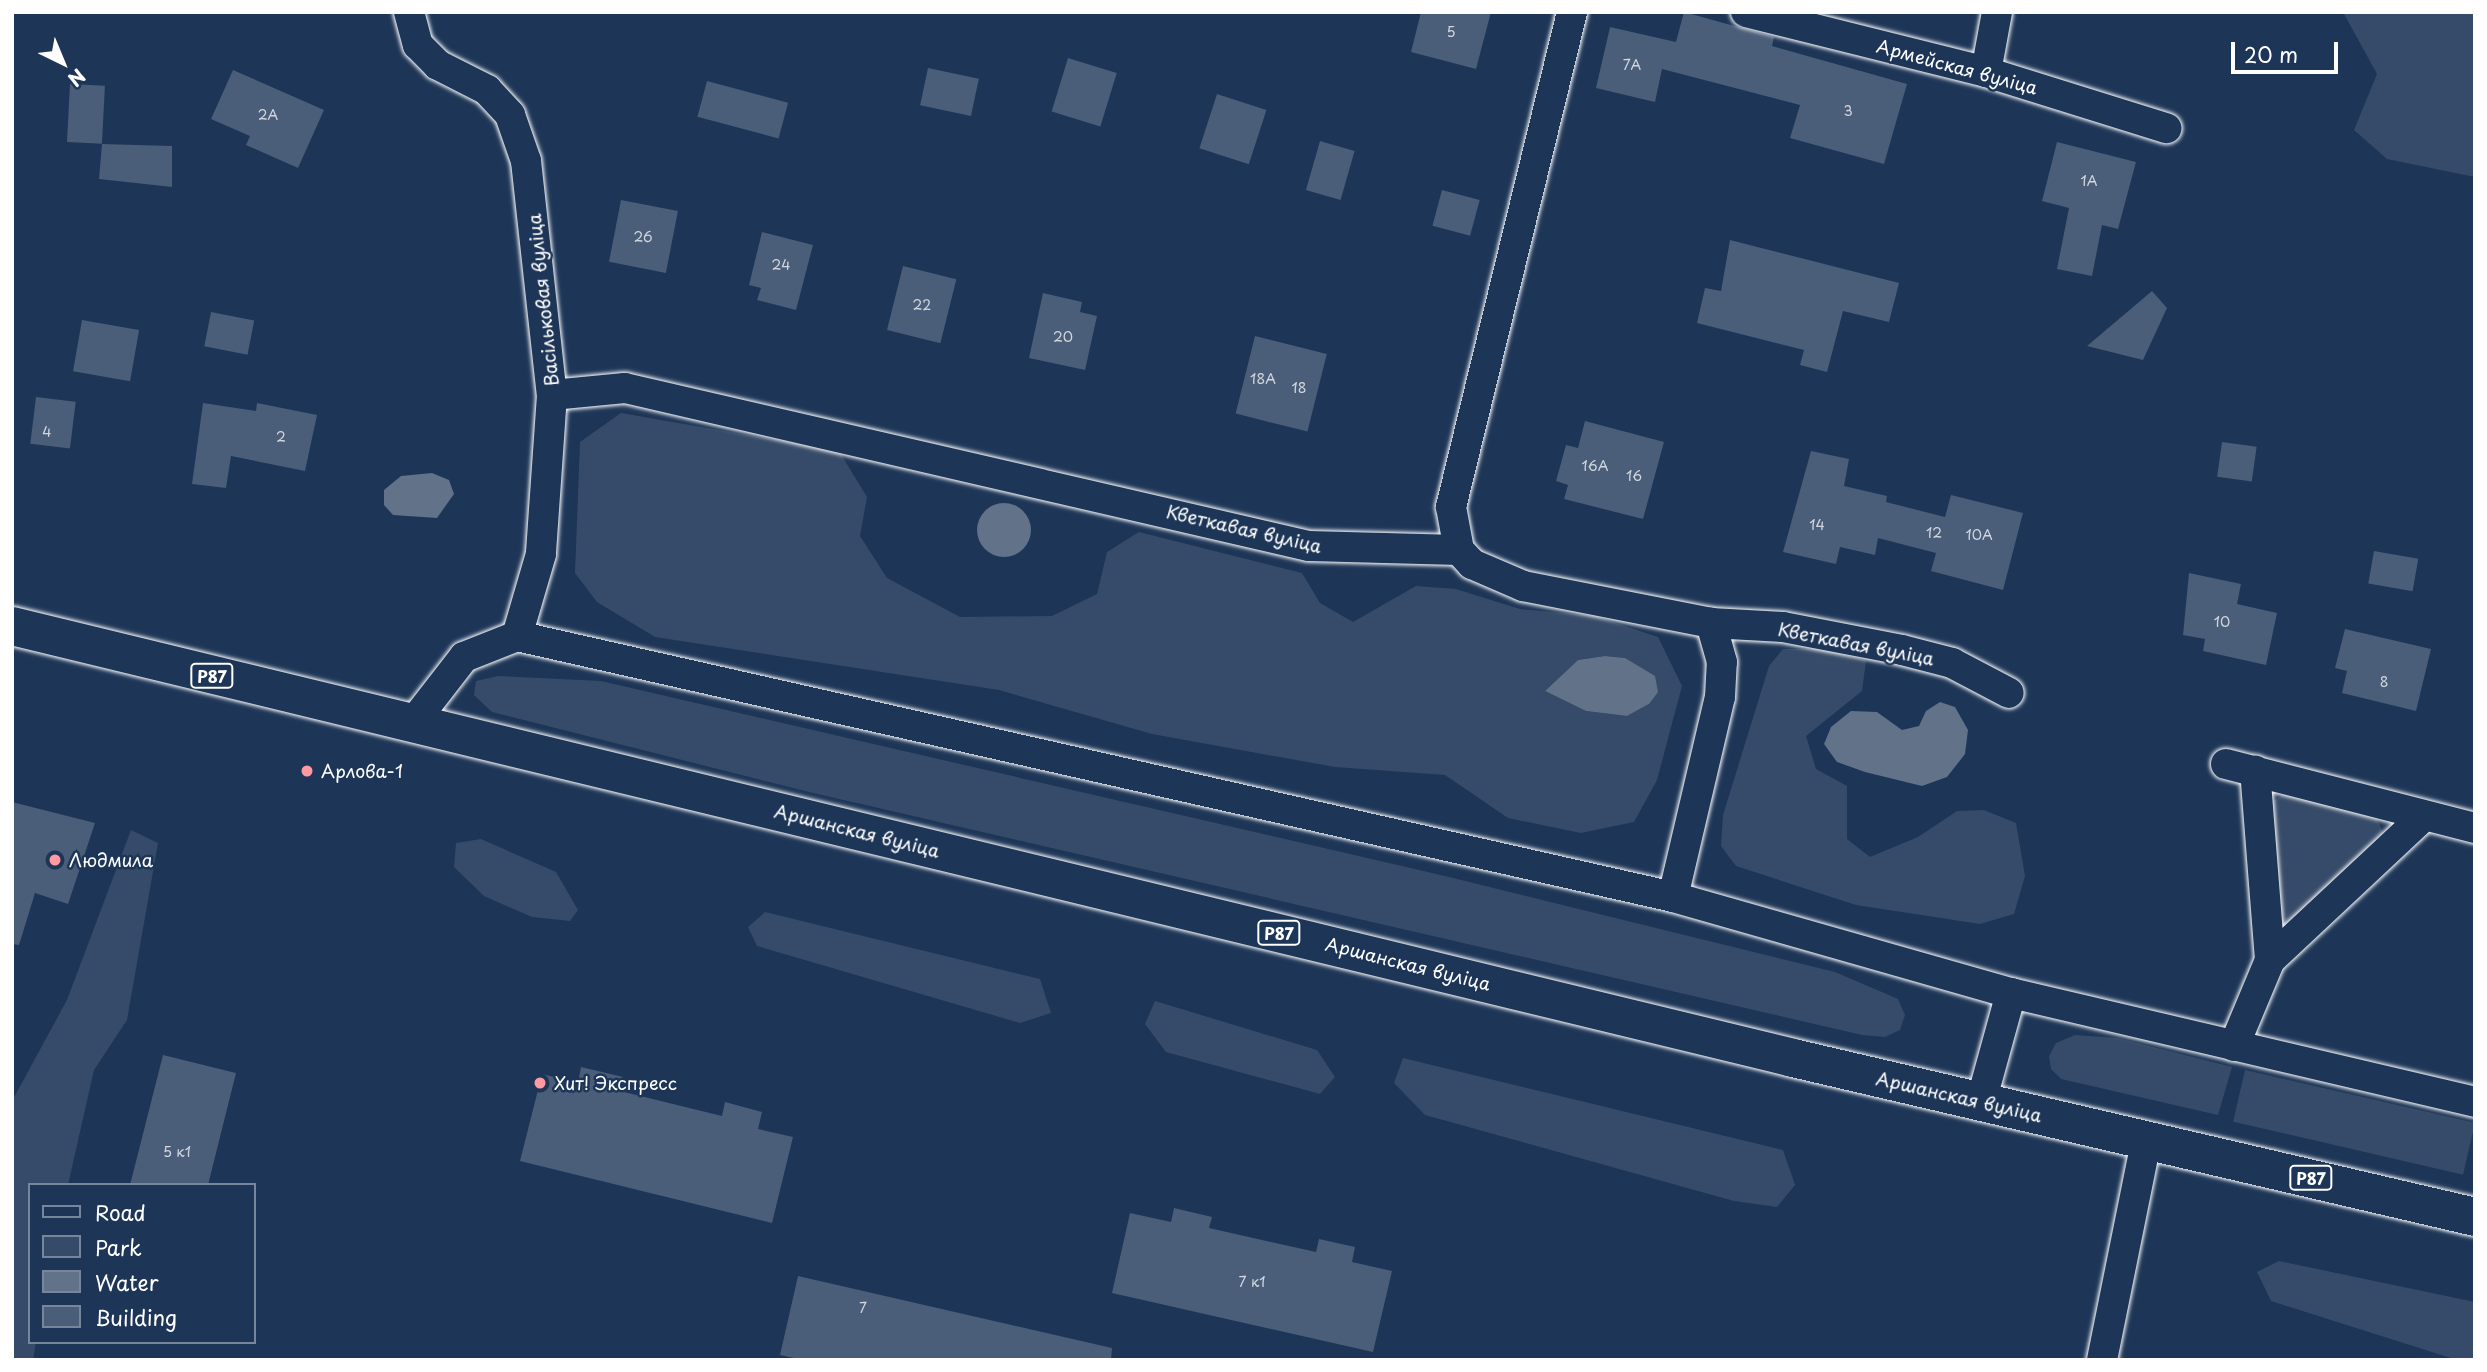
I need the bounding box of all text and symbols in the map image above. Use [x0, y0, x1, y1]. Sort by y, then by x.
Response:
house number: 5 [1446, 24, 1456, 40]
north arrow [28, 28, 98, 98]
scale bar [2235, 28, 2342, 72]
street label: Армейская вуліца [1874, 35, 2040, 99]
text: 20 m [2244, 38, 2298, 70]
house number: 7А [1623, 57, 1641, 73]
text: N [62, 63, 92, 94]
house number: 3 [1843, 103, 1853, 119]
house number: 2А [258, 107, 278, 123]
house number: 1А [2080, 173, 2098, 189]
street label: Васільковая вуліца [523, 213, 563, 387]
house number: 26 [633, 229, 653, 245]
house number: 24 [772, 257, 790, 273]
house number: 22 [913, 297, 931, 313]
house number: 20 [1053, 329, 1073, 345]
house number: 18А [1250, 371, 1276, 387]
house number: 18 [1291, 380, 1307, 396]
house number: 4 [42, 424, 52, 440]
house number: 2 [276, 429, 286, 445]
house number: 16А [1582, 458, 1608, 474]
house number: 16 [1626, 468, 1642, 484]
street label: Кветкавая вуліца [1164, 501, 1324, 557]
house number: 14 [1809, 517, 1825, 533]
house number: 12 [1926, 525, 1942, 541]
house number: 10А [1965, 527, 1993, 543]
house number: 10 [2214, 614, 2230, 630]
street label: Кветкавая вуліца [1776, 618, 1936, 670]
road number: Р87 [189, 664, 235, 688]
house number: 8 [2380, 674, 2388, 690]
place label: Арлова-1 [321, 760, 403, 782]
marker: Арлова-1 [299, 763, 315, 779]
street label: Аршанская вуліца [772, 800, 942, 862]
place label: Людмила [69, 849, 153, 871]
marker: Людмила [47, 852, 63, 868]
road number: Р87 [1256, 920, 1302, 945]
street label: Аршанская вуліца [1323, 933, 1493, 995]
street label: Аршанская вуліца [1874, 1067, 2044, 1127]
place label: Хит! Экспресс [554, 1072, 677, 1094]
marker: Хит! Экспресс [532, 1075, 548, 1091]
house number: 5 к1 [163, 1144, 191, 1160]
road number: Р87 [2288, 1166, 2334, 1190]
legend [28, 1183, 256, 1344]
text: Road [95, 1196, 146, 1228]
text: Park [95, 1231, 142, 1263]
text: Water [95, 1266, 158, 1298]
house number: 7 к1 [1238, 1274, 1266, 1290]
house number: 7 [859, 1300, 867, 1316]
text: Building [95, 1301, 177, 1333]

